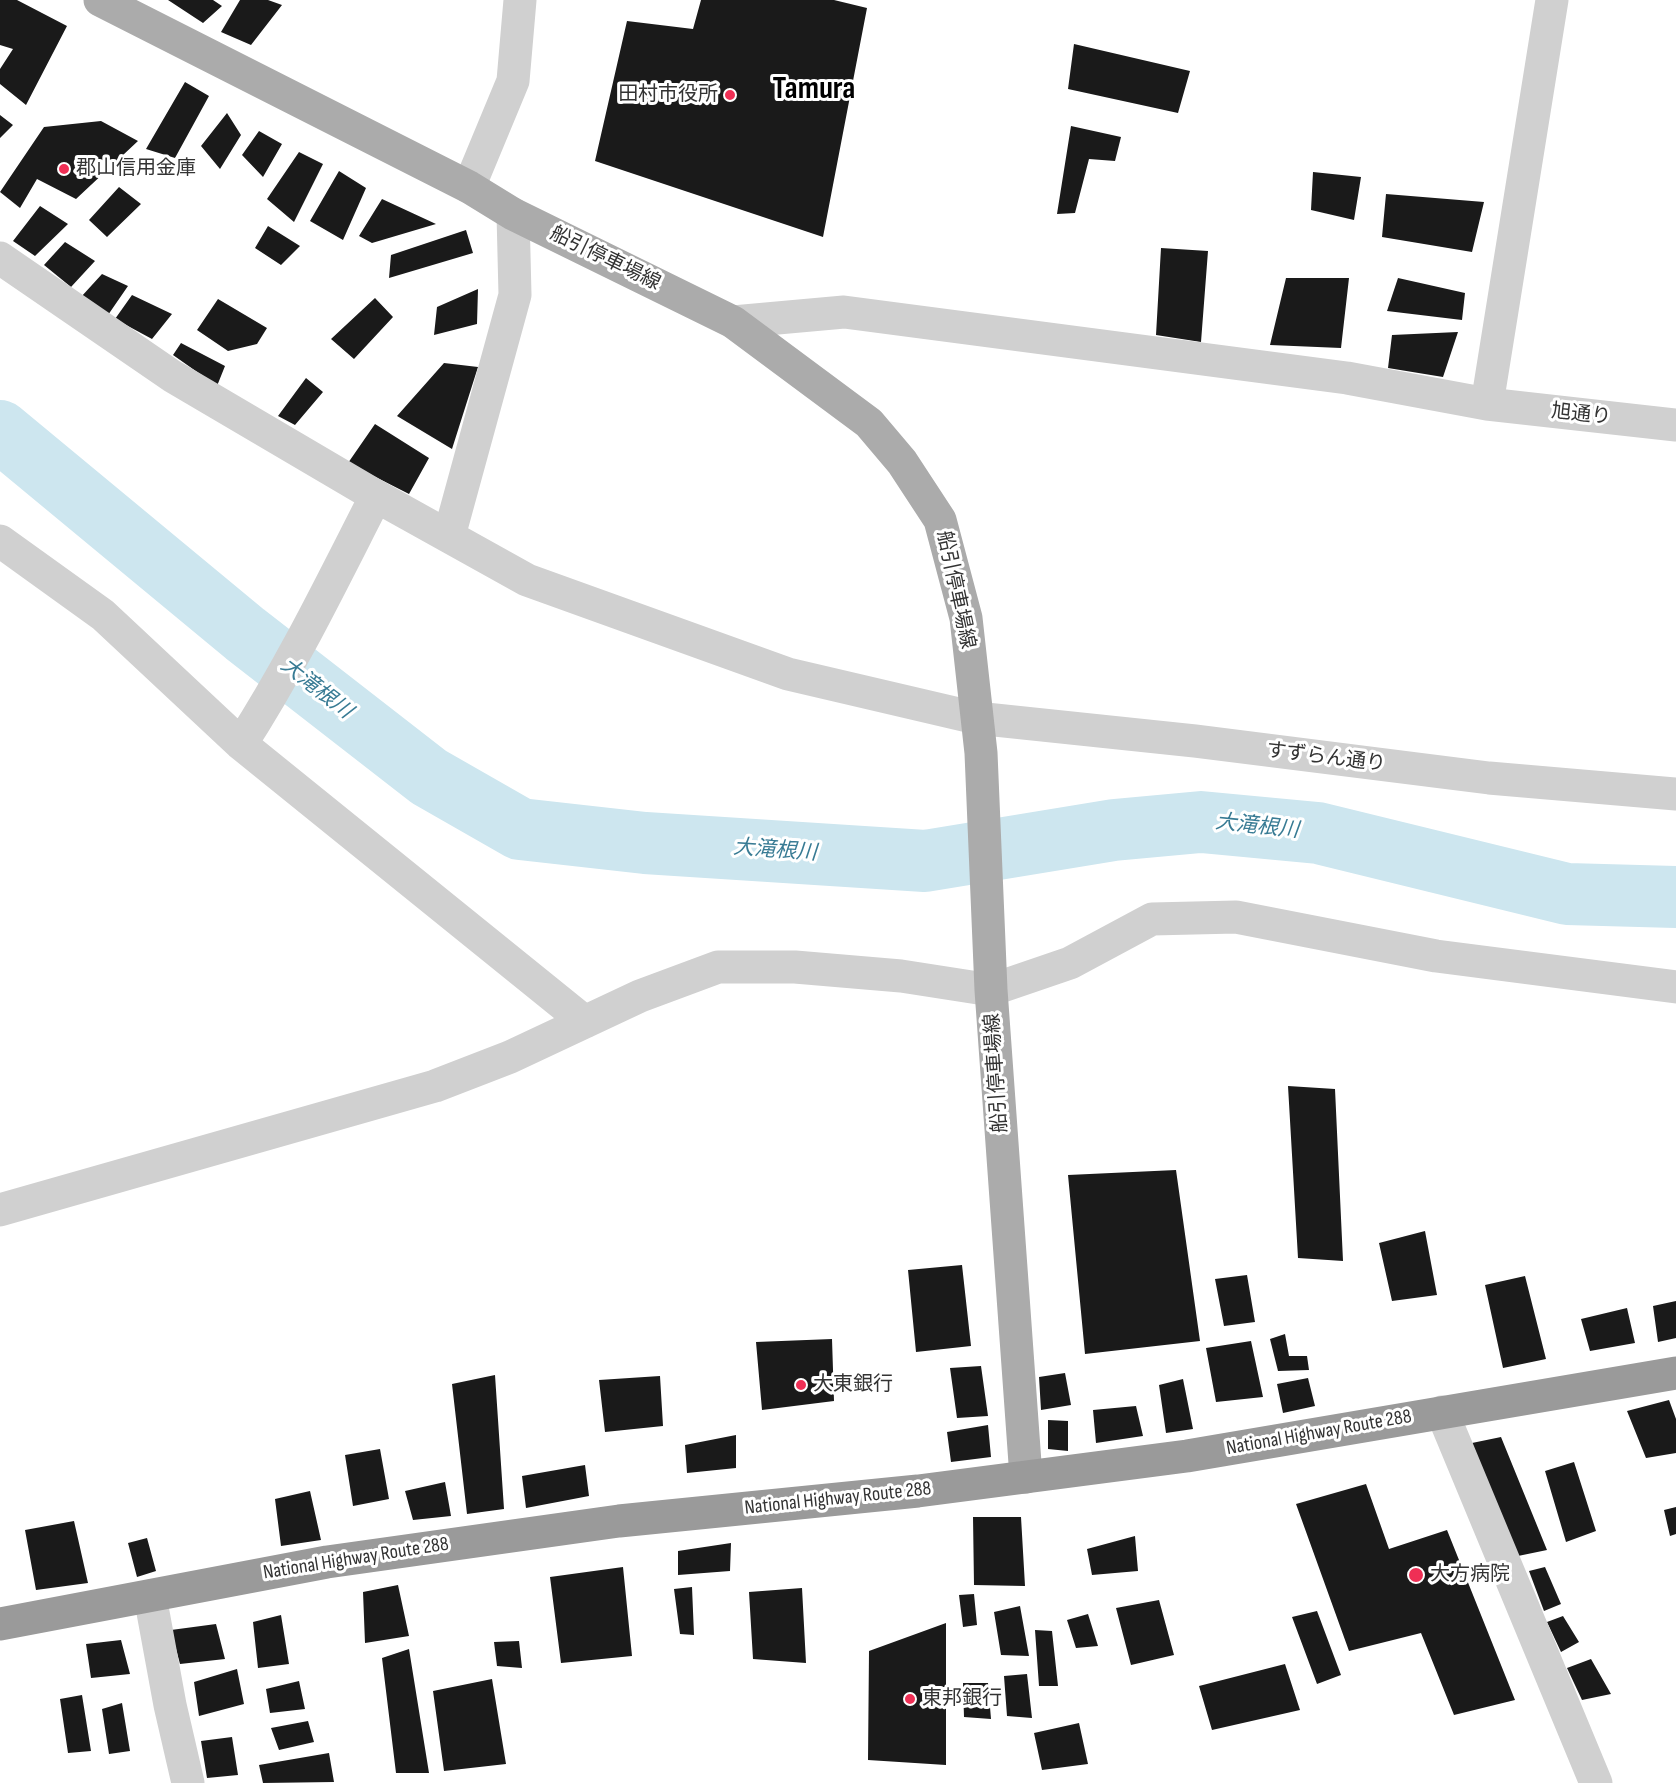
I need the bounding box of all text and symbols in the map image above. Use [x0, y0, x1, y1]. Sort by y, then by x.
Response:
district label: Tamura [773, 71, 855, 109]
place label: 田村市役所 [618, 83, 718, 107]
marker: 田村市役所 [723, 88, 737, 102]
place label: 郡山信用金庫 [76, 157, 196, 181]
marker: 郡山信用金庫 [57, 162, 71, 176]
street label: 船引停車場線 [546, 222, 664, 296]
street label: 旭通り [1550, 400, 1612, 430]
street label: 船引停車場線 [931, 529, 979, 651]
water label: 大滝根川 [275, 653, 357, 725]
street label: すずらん通り [1265, 739, 1387, 777]
water label: 大滝根川 [1214, 810, 1300, 844]
water label: 大滝根川 [732, 836, 818, 866]
street label: 船引停車場線 [981, 1012, 1013, 1134]
place label: 大東銀行 [813, 1373, 893, 1397]
marker: 大東銀行 [794, 1378, 808, 1392]
street label: National Highway Route 288 [1225, 1405, 1413, 1461]
street label: National Highway Route 288 [743, 1477, 933, 1521]
street label: National Highway Route 288 [261, 1532, 451, 1586]
place label: 大方病院 [1430, 1563, 1510, 1587]
marker: 大方病院 [1407, 1566, 1425, 1584]
place label: 東邦銀行 [922, 1687, 1002, 1711]
marker: 東邦銀行 [903, 1692, 917, 1706]

